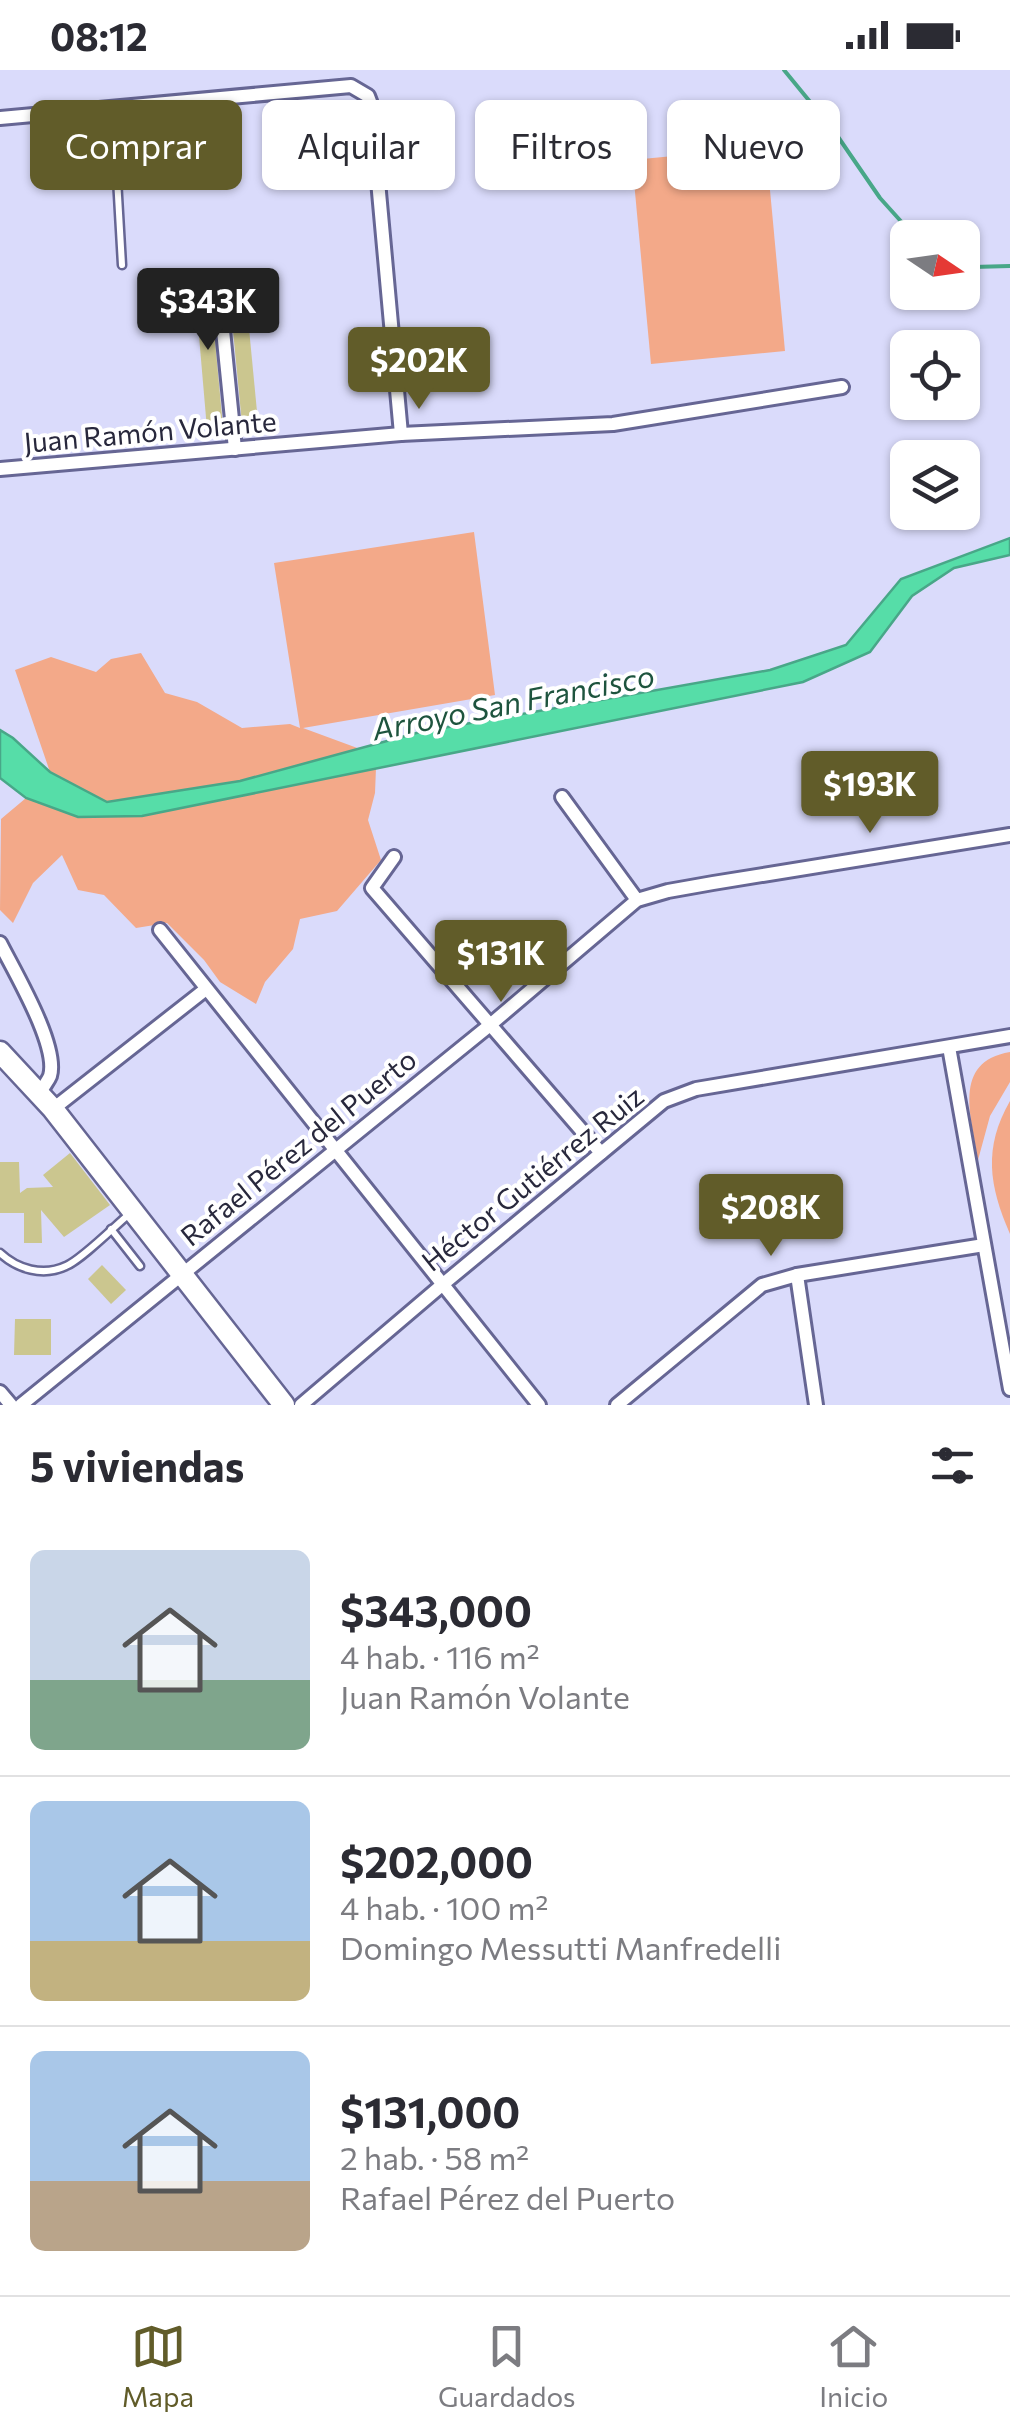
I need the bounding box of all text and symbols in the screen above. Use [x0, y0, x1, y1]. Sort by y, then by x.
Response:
text: 08:12 [50, 12, 148, 59]
chip: Comprar [30, 100, 242, 190]
chip: Alquilar [262, 100, 455, 190]
chip: Filtros [475, 100, 647, 190]
chip: Nuevo [667, 100, 840, 190]
north arrow [890, 220, 980, 310]
map controls [890, 220, 980, 530]
pin: $343K [138, 268, 278, 353]
text: $343K [159, 280, 257, 320]
pin: $202K [349, 327, 489, 412]
button: locate [890, 330, 980, 420]
text: $202K [370, 339, 468, 379]
street label: Juan Ramón Volante [22, 403, 278, 459]
button: layers [890, 440, 980, 530]
water label: Arroyo San Francisco [368, 656, 657, 747]
pin: $193K [800, 751, 940, 836]
text: $193K [823, 763, 917, 803]
pin: $131K [431, 920, 571, 1005]
text: $131K [457, 932, 545, 972]
street label: Rafael Pérez del Puerto [173, 1042, 423, 1252]
street label: Héctor Gutiérrez Ruiz [414, 1078, 650, 1278]
pin: $208K [701, 1174, 841, 1259]
text: $208K [721, 1186, 821, 1226]
icon: filters [925, 1438, 980, 1493]
text: 5 viviendas [30, 1439, 244, 1491]
text: $343,000 [340, 1584, 532, 1636]
icon: home [110, 1590, 230, 1710]
text: 4 hab. · 116 m² [340, 1636, 540, 1676]
text: Juan Ramón Volante [340, 1676, 630, 1716]
text: $202,000 [340, 1835, 533, 1887]
icon: home [110, 1841, 230, 1961]
text: 4 hab. · 100 m² [340, 1887, 548, 1927]
text: Domingo Messutti Manfredelli [340, 1927, 781, 1967]
text: $131,000 [340, 2085, 520, 2137]
icon: home [110, 2091, 230, 2211]
text: 2 hab. · 58 m² [340, 2137, 529, 2177]
text: Rafael Pérez del Puerto [340, 2177, 675, 2217]
tab: Mapa [122, 2319, 194, 2413]
tab: Guardados [438, 2319, 576, 2413]
tab: Inicio [819, 2319, 888, 2413]

